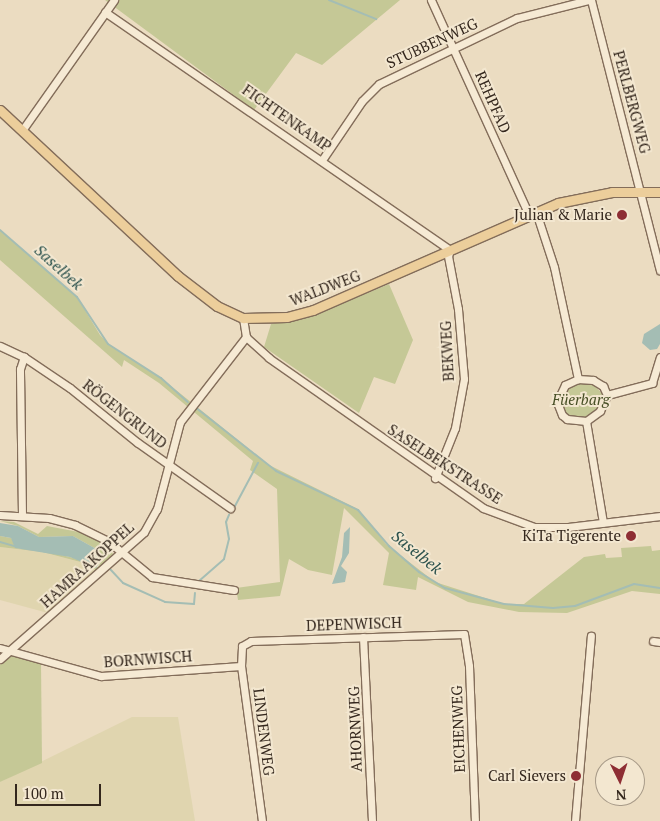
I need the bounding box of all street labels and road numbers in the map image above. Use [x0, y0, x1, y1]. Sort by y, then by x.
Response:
street label: STUBBENWEG [384, 14, 480, 72]
street label: PERLBERGWEG [610, 49, 654, 155]
street label: REHPFAD [471, 68, 515, 136]
street label: FICHTENKAMP [239, 81, 335, 155]
street label: WALDWEG [287, 266, 363, 310]
street label: BEKWEG [436, 320, 458, 382]
street label: RÖGENGRUND [79, 376, 171, 452]
street label: SASELBEKSTRASSE [384, 420, 506, 508]
street label: HAMRAAKOPPEL [37, 518, 137, 612]
street label: DEPENWISCH [306, 613, 402, 635]
street label: BORNWISCH [103, 647, 193, 671]
street label: EICHENWEG [447, 685, 469, 773]
street label: AHORNWEG [345, 686, 365, 772]
street label: LINDENWEG [250, 687, 278, 777]

